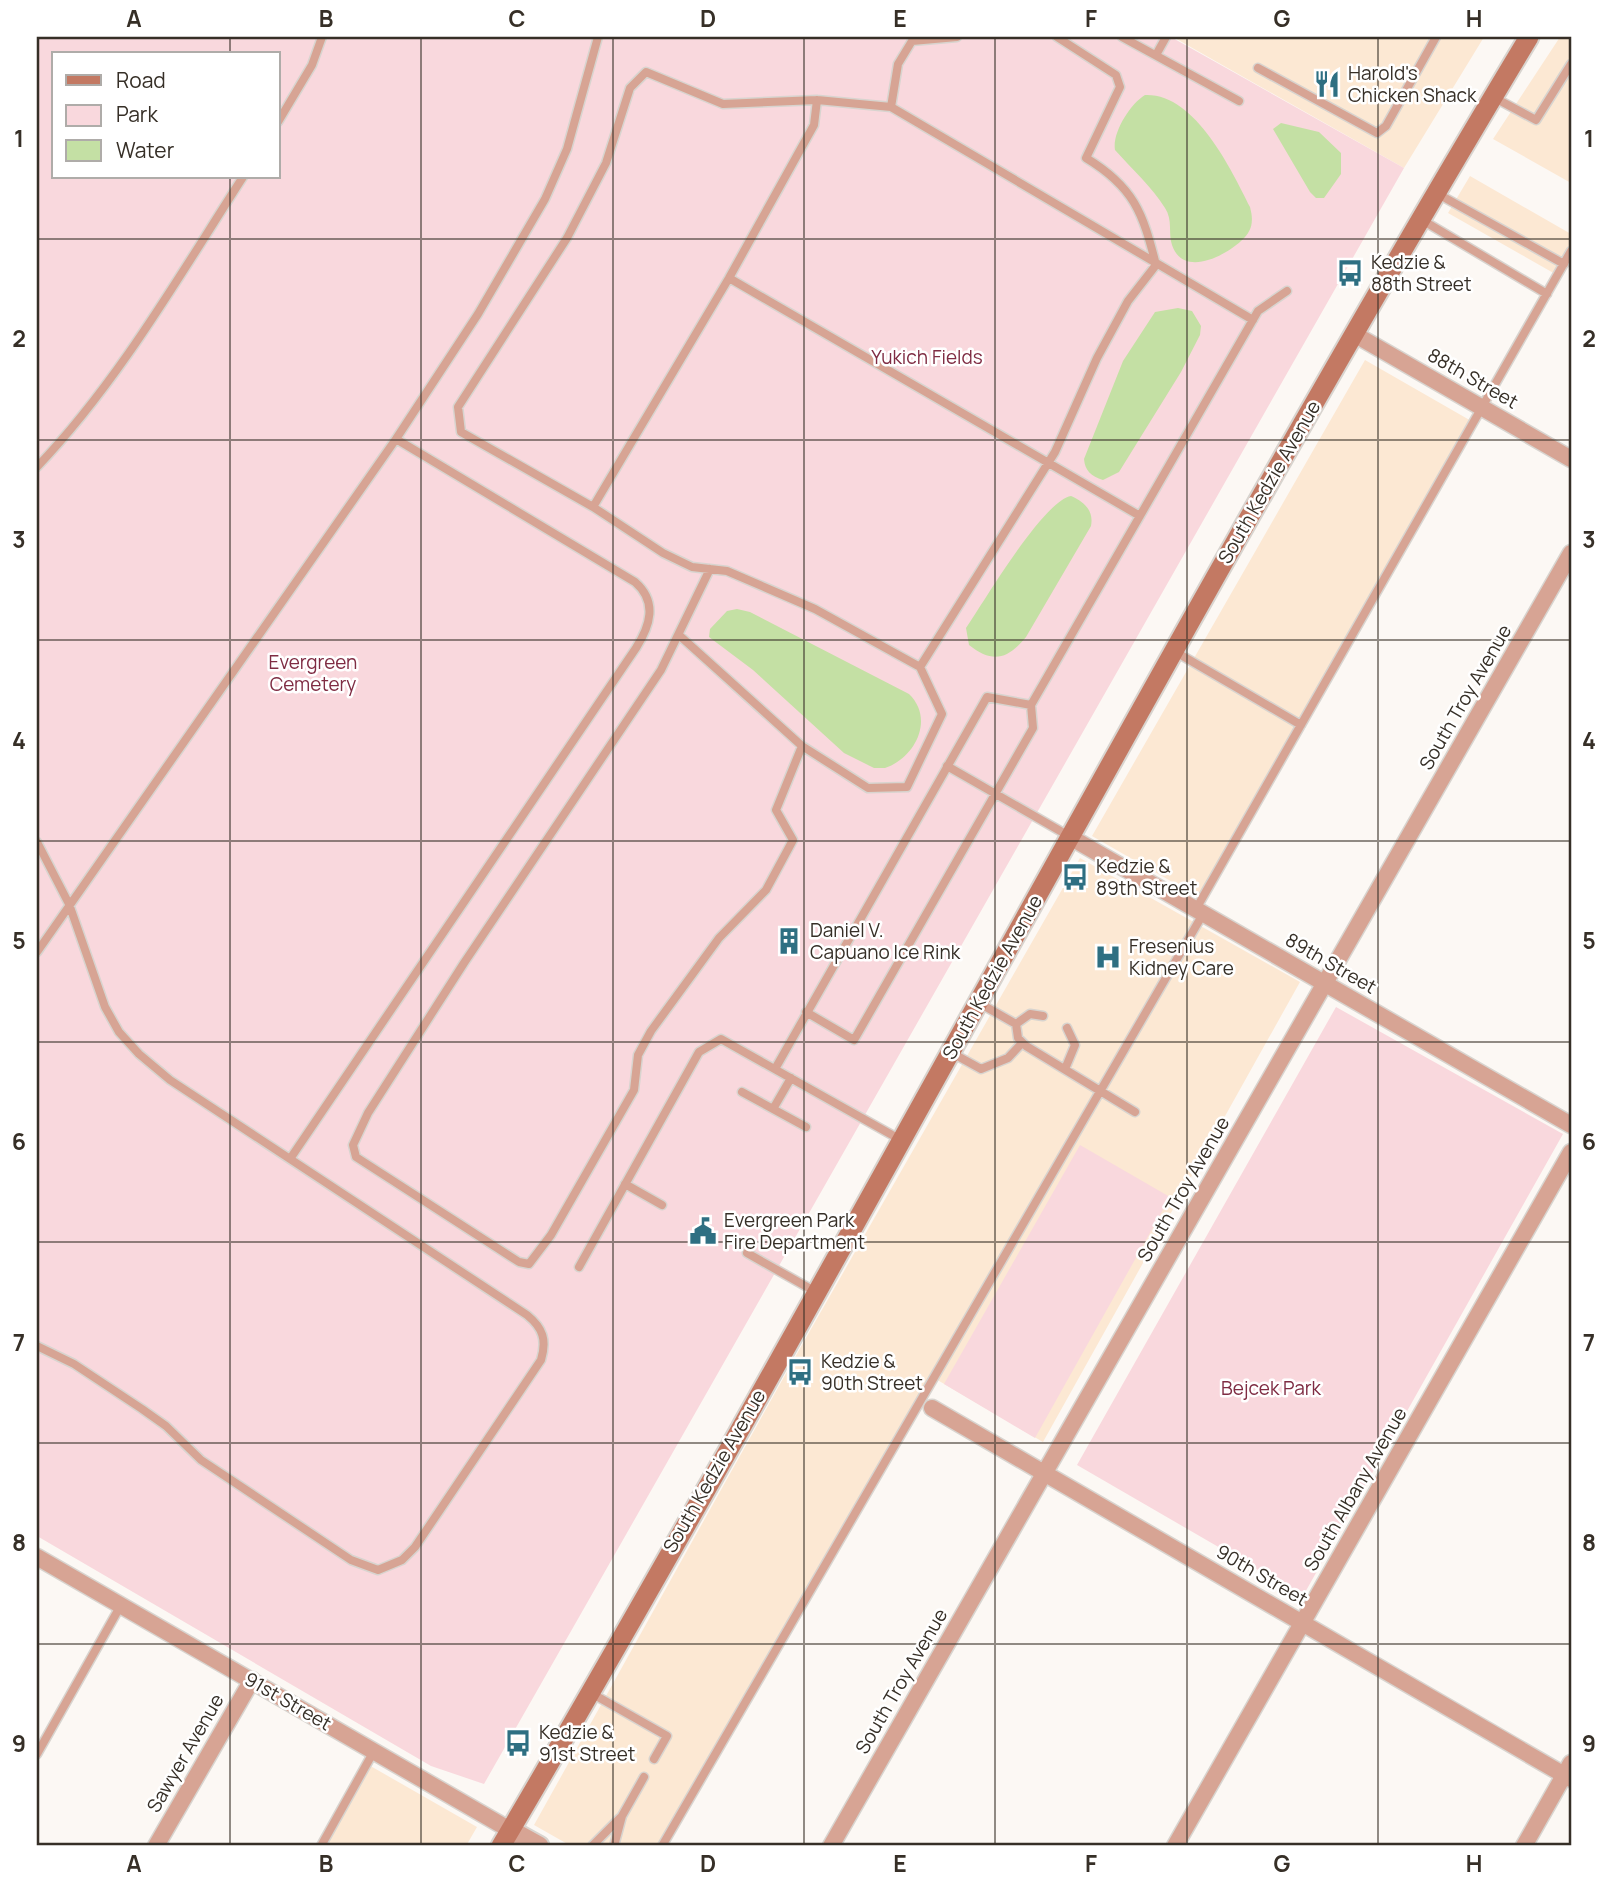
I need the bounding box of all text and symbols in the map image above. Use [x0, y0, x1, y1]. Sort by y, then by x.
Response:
text: A [126, 2, 142, 34]
text: B [319, 2, 333, 34]
text: C [509, 2, 526, 34]
text: D [700, 2, 716, 34]
text: E [893, 2, 907, 34]
text: F [1085, 2, 1097, 34]
text: G [1274, 2, 1291, 34]
text: H [1466, 2, 1482, 34]
legend [52, 52, 280, 178]
place label: Harold's Chicken Shack [1348, 60, 1477, 108]
text: Road [116, 66, 166, 94]
restaurant icon: Harold's Chicken Shack [1312, 69, 1342, 99]
text: Park [116, 100, 158, 128]
text: 1 [14, 122, 24, 154]
text: 1 [1584, 122, 1594, 154]
text: Water [116, 136, 175, 164]
place label: Kedzie & 88th Street [1371, 249, 1472, 297]
bus stop icon: Kedzie & 88th Street [1335, 258, 1365, 288]
text: 2 [12, 322, 26, 354]
text: 2 [1582, 322, 1596, 354]
street label: 88th Street [1423, 342, 1523, 414]
park label: Yukich Fields [871, 344, 983, 370]
street label: South Kedzie Avenue [1212, 396, 1326, 568]
text: 3 [12, 523, 26, 555]
text: 3 [1582, 523, 1596, 555]
street label: South Troy Avenue [1413, 620, 1517, 774]
park label: Evergreen Cemetery [269, 649, 357, 697]
text: 4 [12, 724, 26, 756]
text: 4 [1582, 724, 1596, 756]
place label: Kedzie & 89th Street [1096, 853, 1197, 901]
bus stop icon: Kedzie & 89th Street [1060, 862, 1090, 892]
street label: South Kedzie Avenue [936, 890, 1048, 1064]
place label: Daniel V. Capuano Ice Rink [810, 917, 961, 965]
text: 5 [12, 924, 26, 956]
text: 5 [1582, 924, 1596, 956]
building icon: Daniel V. Capuano Ice Rink [774, 926, 804, 956]
street label: 89th Street [1281, 926, 1381, 1000]
place label: Fresenius Kidney Care [1129, 933, 1234, 981]
hospital icon: Fresenius Kidney Care [1093, 942, 1123, 972]
street label: South Troy Avenue [1131, 1112, 1235, 1266]
text: 6 [12, 1125, 26, 1157]
text: 6 [1582, 1125, 1596, 1157]
place label: Evergreen Park Fire Department [724, 1207, 865, 1255]
public building icon: Evergreen Park Fire Department [688, 1216, 718, 1246]
text: 7 [13, 1326, 25, 1358]
text: 7 [1583, 1326, 1595, 1358]
place label: Kedzie & 90th Street [821, 1348, 923, 1396]
bus stop icon: Kedzie & 90th Street [785, 1357, 815, 1387]
park label: Bejcek Park [1221, 1375, 1322, 1401]
street label: South Kedzie Avenue [657, 1385, 771, 1557]
street label: South Albany Avenue [1297, 1402, 1413, 1576]
text: 8 [12, 1526, 26, 1558]
text: 8 [1582, 1526, 1596, 1558]
street label: 90th Street [1211, 1538, 1313, 1612]
street label: South Troy Avenue [849, 1604, 953, 1758]
street label: 91st Street [240, 1666, 336, 1736]
street label: Sawyer Avenue [141, 1689, 229, 1817]
place label: Kedzie & 91st Street [539, 1719, 635, 1767]
text: 9 [12, 1727, 26, 1759]
text: 9 [1582, 1727, 1596, 1759]
bus stop icon: Kedzie & 91st Street [503, 1728, 533, 1758]
text: A [126, 1847, 142, 1879]
text: B [319, 1847, 333, 1879]
text: C [509, 1847, 526, 1879]
text: D [700, 1847, 716, 1879]
text: E [893, 1847, 907, 1879]
text: F [1085, 1847, 1097, 1879]
text: G [1274, 1847, 1291, 1879]
text: H [1466, 1847, 1482, 1879]

